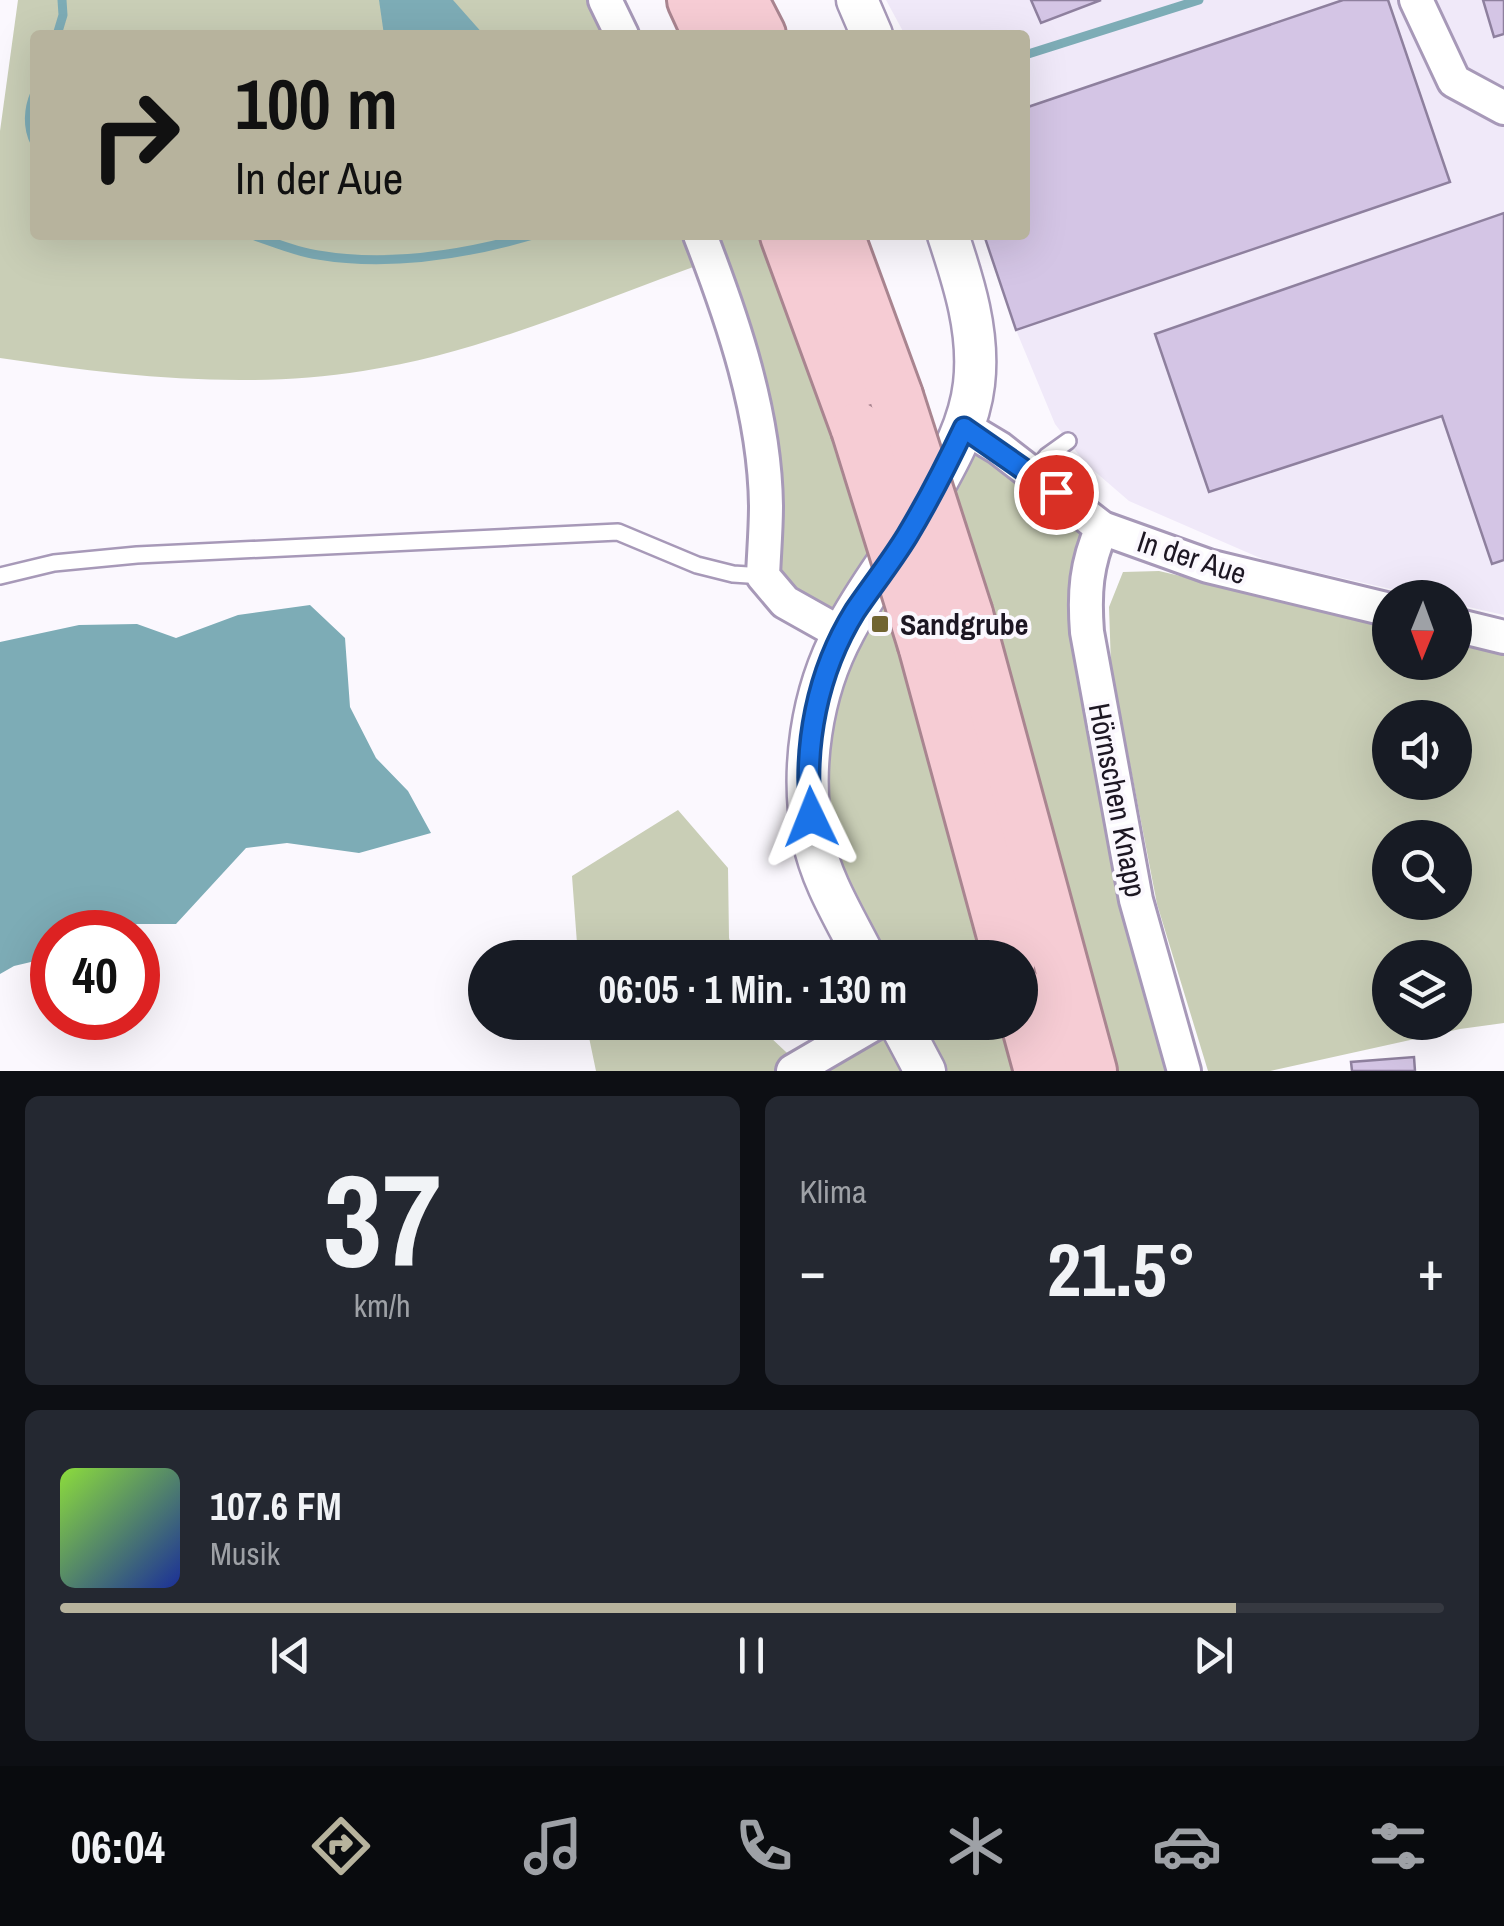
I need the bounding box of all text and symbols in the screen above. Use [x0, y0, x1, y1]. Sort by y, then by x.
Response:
text: 100 m [235, 57, 398, 151]
icon: right [70, 70, 200, 200]
text: In der Aue [235, 147, 403, 208]
pin [1014, 450, 1099, 535]
icon: arrive [1029, 465, 1084, 520]
street label: In der Aue [1132, 521, 1252, 593]
north arrow [1372, 580, 1472, 680]
map controls [1372, 580, 1472, 1040]
place label: Sandgrube [900, 604, 1029, 644]
marker: Sandgrube [869, 613, 891, 635]
street label: Hörnschen Knapp [1080, 700, 1156, 900]
button: sound [1372, 700, 1472, 800]
position arrow [759, 765, 863, 869]
button: search [1372, 820, 1472, 920]
speed limit sign: 40 [30, 910, 160, 1040]
button: layers [1372, 940, 1472, 1040]
text: 06:05 · 1 Min. · 130 m [599, 964, 907, 1015]
text: 37 [323, 1131, 442, 1307]
text: Klima [800, 1170, 867, 1213]
text: 21.5° [1047, 1218, 1197, 1319]
text: − [800, 1233, 826, 1307]
text: + [1418, 1233, 1444, 1307]
text: km/h [354, 1284, 411, 1327]
text: 107.6 FM [210, 1481, 342, 1532]
text: Musik [210, 1532, 280, 1575]
icon: previous [263, 1628, 318, 1683]
icon: pause [724, 1628, 779, 1683]
icon: next [1186, 1628, 1241, 1683]
icon: directions [306, 1811, 376, 1881]
icon: music [518, 1811, 588, 1881]
icon: phone [729, 1811, 799, 1881]
icon: climate [941, 1811, 1011, 1881]
icon: car [1152, 1811, 1222, 1881]
icon: filters [1363, 1811, 1433, 1881]
text: 06:04 [71, 1816, 165, 1877]

